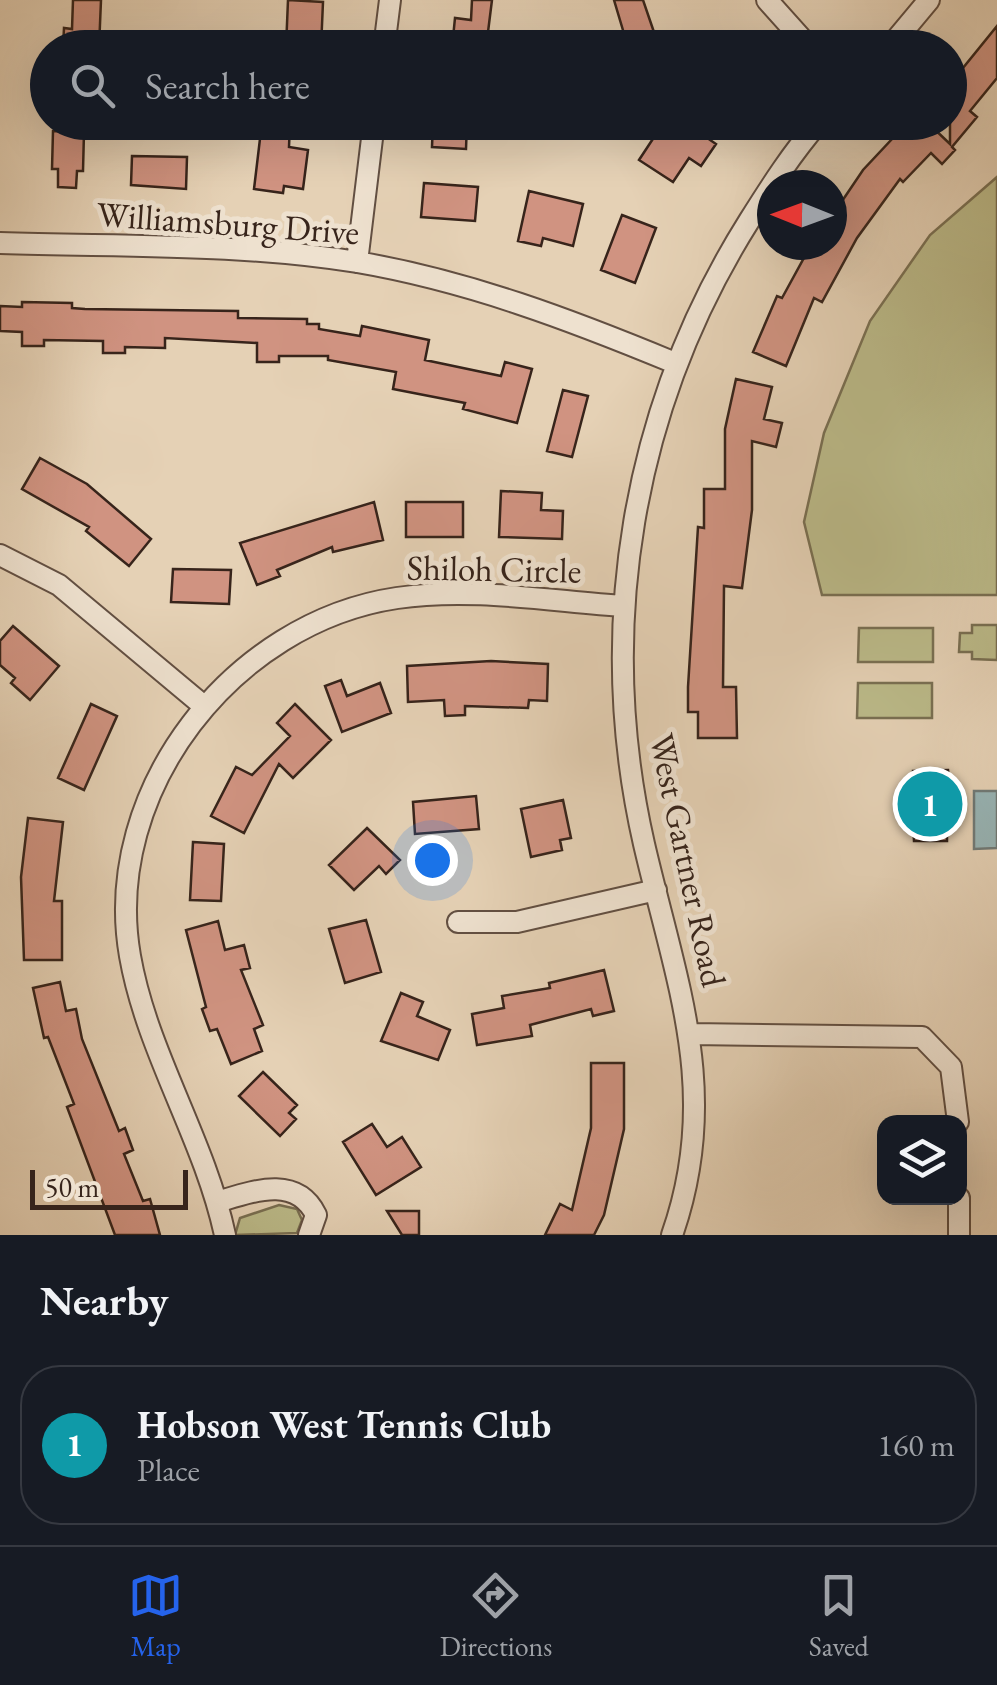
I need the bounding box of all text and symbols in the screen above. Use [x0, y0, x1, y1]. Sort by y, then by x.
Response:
search box [30, 30, 967, 140]
icon: search [65, 58, 120, 113]
text: Search here [145, 61, 310, 110]
north arrow [757, 170, 847, 260]
street label: Williamsburg Drive [95, 191, 361, 254]
street label: Shiloh Circle [406, 544, 582, 593]
street label: West Gartner Road [640, 729, 737, 991]
pin: 1 [898, 766, 962, 842]
your location [407, 835, 458, 886]
map controls [877, 1115, 967, 1205]
button: layers [877, 1115, 967, 1205]
scale bar [30, 1165, 188, 1210]
text: 50 m [45, 1169, 99, 1205]
text: Nearby [40, 1273, 169, 1328]
text: Hobson West Tennis Club [137, 1400, 551, 1449]
text: 1 [66, 1424, 83, 1466]
text: 160 m [878, 1424, 955, 1466]
text: Place [137, 1449, 200, 1491]
tab: Map [128, 1568, 183, 1664]
tab: Directions [440, 1568, 552, 1664]
tab: Saved [809, 1568, 869, 1664]

